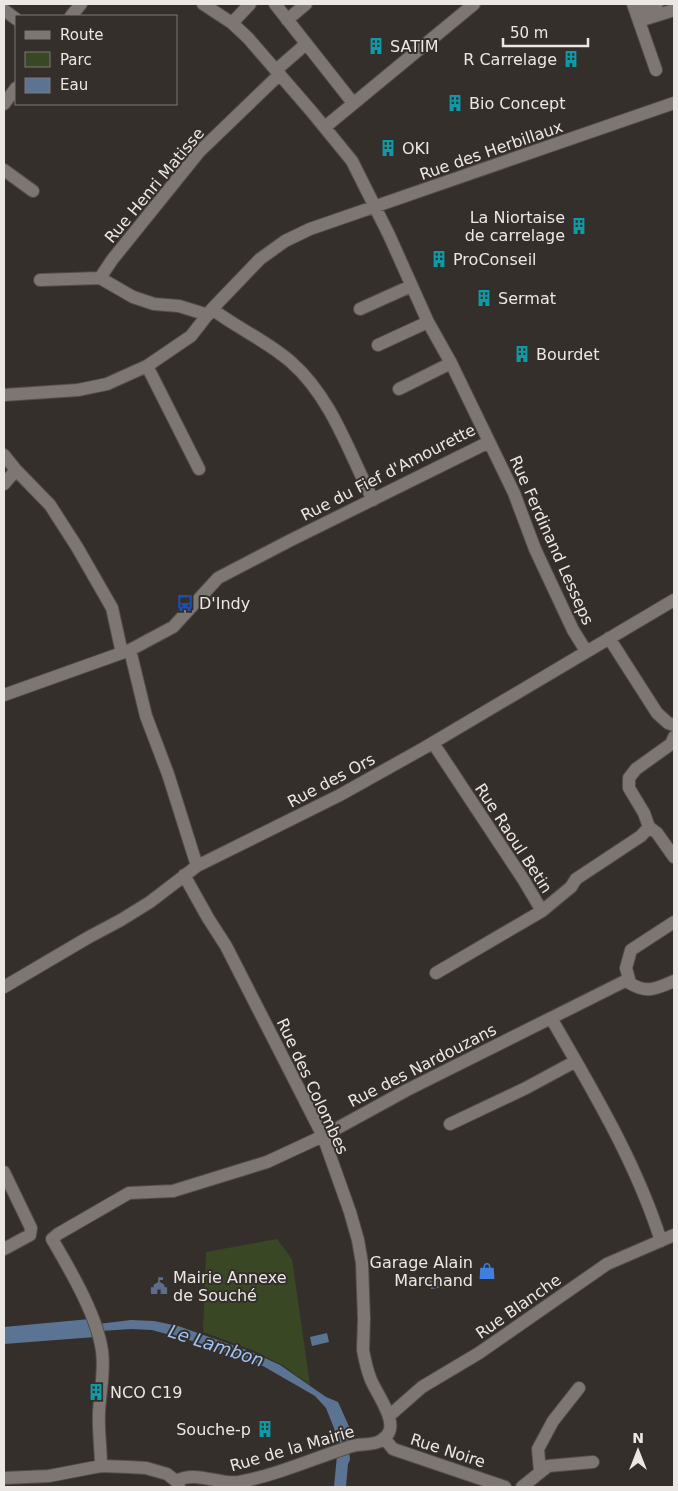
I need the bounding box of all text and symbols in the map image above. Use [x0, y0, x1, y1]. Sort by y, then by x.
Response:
legend [15, 15, 178, 105]
scale bar [503, 15, 588, 47]
text: 50 m [510, 24, 548, 42]
text: Route [60, 26, 104, 44]
building icon: SATIM [366, 36, 386, 56]
place label: SATIM [390, 37, 438, 56]
building icon: R Carrelage [561, 49, 581, 69]
place label: R Carrelage [463, 50, 557, 69]
text: Parc [60, 51, 92, 69]
text: Eau [60, 76, 88, 94]
building icon: Bio Concept [445, 93, 465, 113]
place label: Bio Concept [469, 94, 565, 113]
street label: Rue des Herbillaux [417, 117, 565, 184]
street label: Rue Henri Matisse [101, 124, 208, 247]
building icon: OKI [378, 138, 398, 158]
place label: OKI [402, 139, 430, 158]
place label: La Niortaise de carrelage [465, 208, 565, 245]
building icon: La Niortaise de carrelage [569, 216, 589, 236]
building icon: ProConseil [429, 249, 449, 269]
place label: ProConseil [453, 250, 537, 269]
building icon: Sermat [474, 288, 494, 308]
place label: Sermat [498, 289, 556, 308]
building icon: Bourdet [512, 344, 532, 364]
place label: Bourdet [536, 345, 599, 364]
street label: Rue du Fief d'Amourette [298, 420, 479, 525]
street label: Rue Ferdinand Lesseps [506, 453, 598, 628]
bus stop icon: D'Indy [175, 593, 195, 613]
place label: D'Indy [199, 594, 250, 613]
street label: Rue des Ors [284, 749, 378, 811]
street label: Rue Raoul Betin [471, 780, 556, 897]
street label: Rue des Colombes [273, 1015, 352, 1157]
street label: Rue des Nardouzans [345, 1020, 499, 1111]
place label: Garage Alain Marchand [370, 1253, 473, 1290]
shop icon: Garage Alain Marchand [477, 1261, 497, 1281]
place label: Mairie Annexe de Souché [173, 1268, 287, 1305]
street label: Rue Blanche [472, 1270, 565, 1343]
public building icon: Mairie Annexe de Souché [149, 1276, 169, 1296]
water label: Le Lambon [166, 1320, 267, 1371]
building icon: NCO C19 [86, 1382, 106, 1402]
place label: NCO C19 [110, 1383, 182, 1402]
building icon: Souche-p [255, 1419, 275, 1439]
place label: Souche-p [176, 1420, 251, 1439]
street label: Rue de la Mairie [228, 1422, 357, 1475]
north arrow [613, 1426, 663, 1476]
street label: Rue Noire [408, 1429, 488, 1472]
text: N [632, 1430, 644, 1446]

